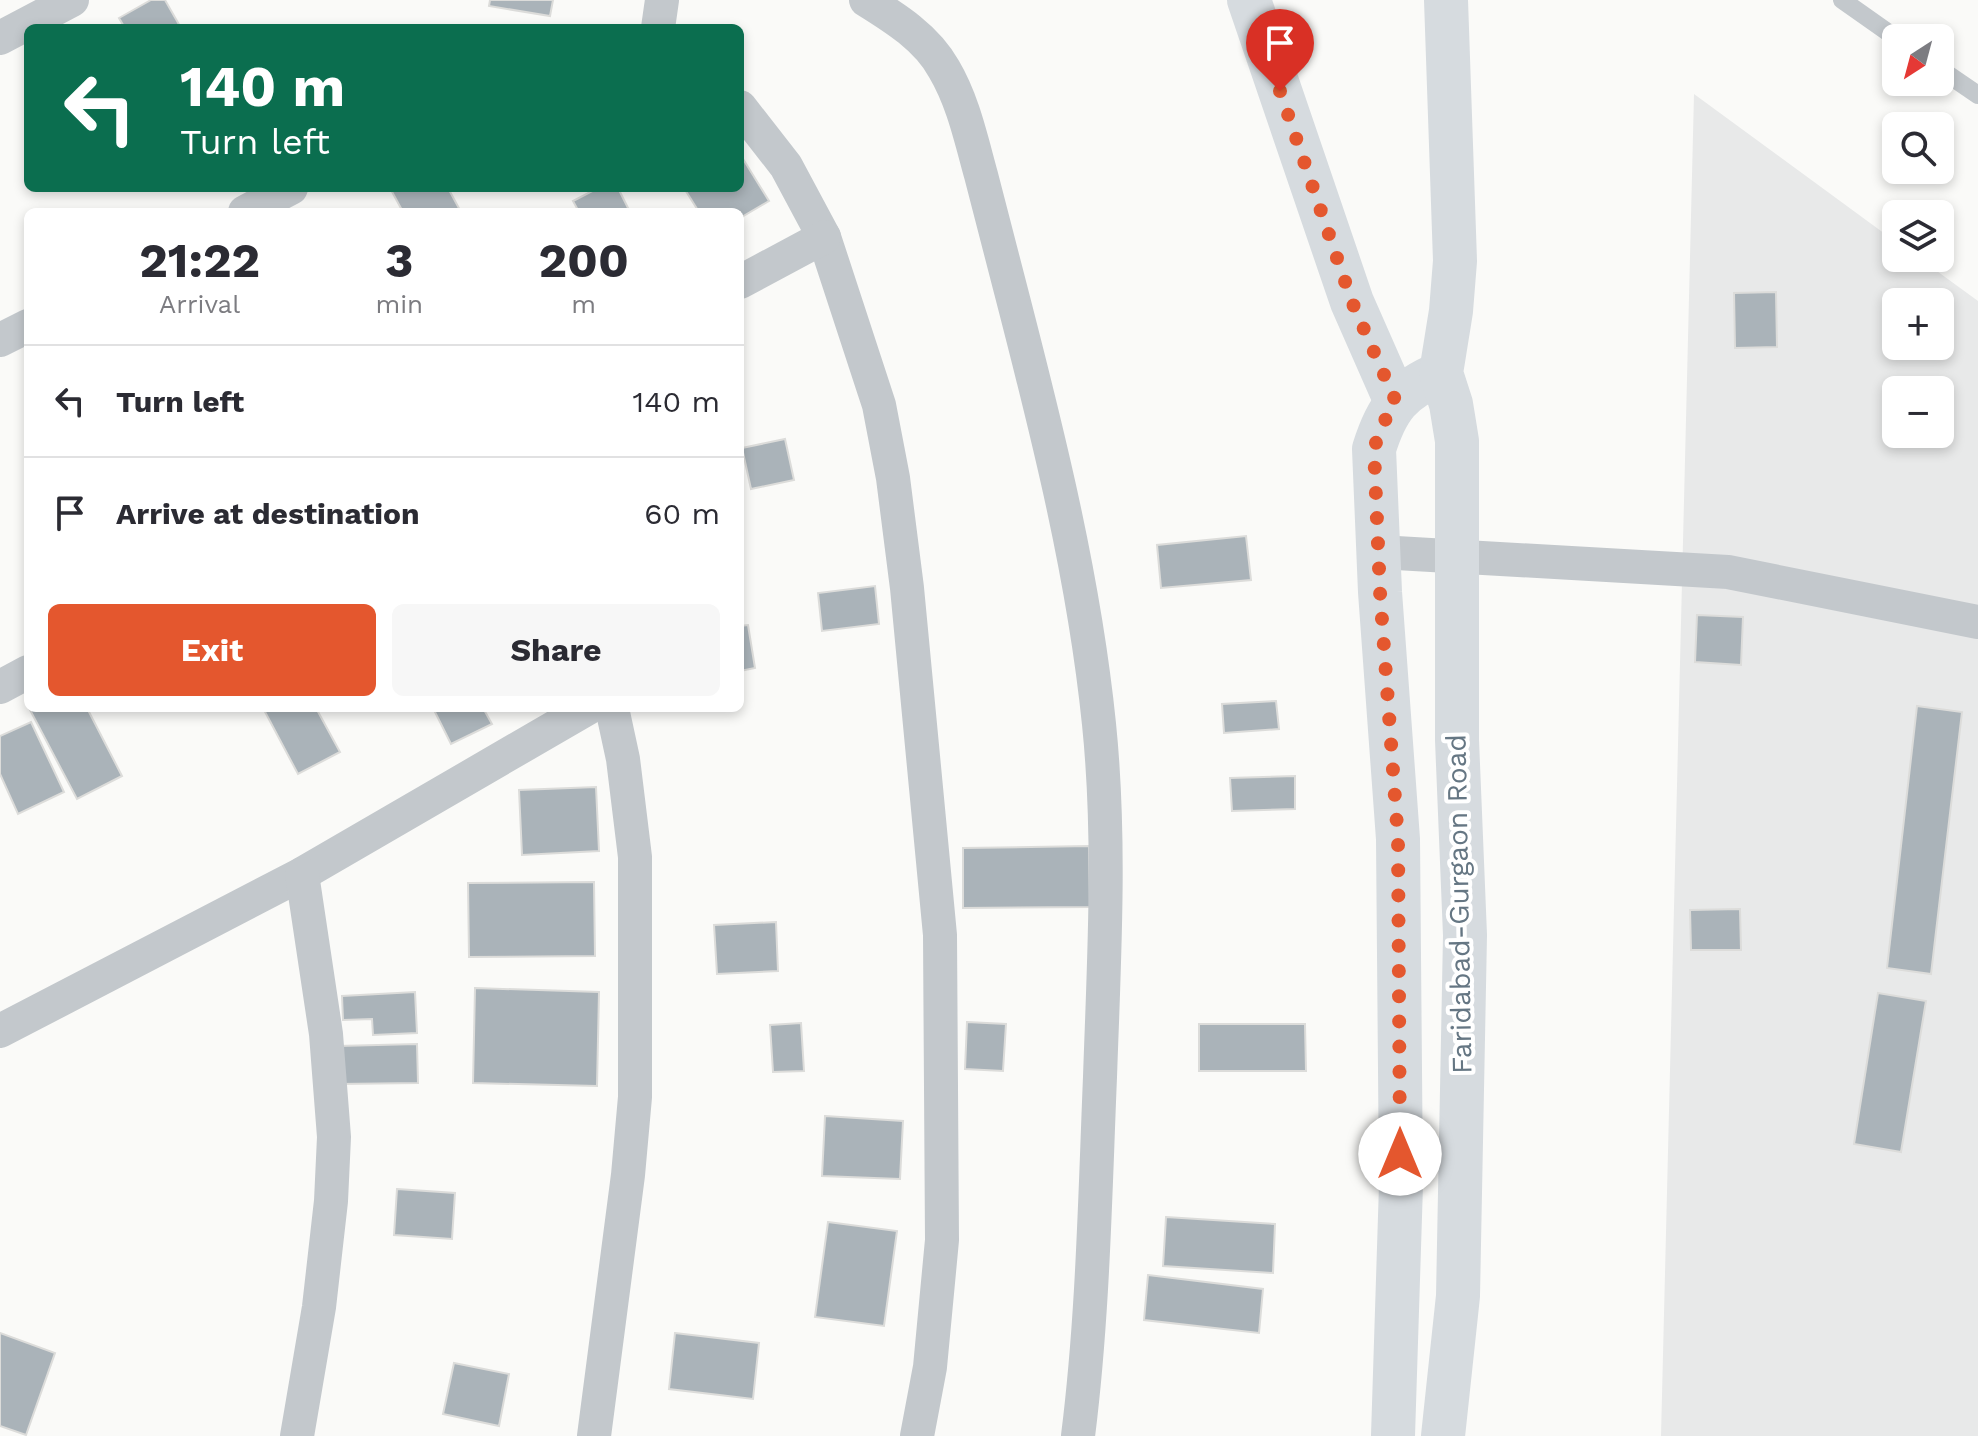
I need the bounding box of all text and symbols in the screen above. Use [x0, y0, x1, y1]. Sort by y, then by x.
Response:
pin [1246, 9, 1314, 91]
icon: arrive [1258, 21, 1302, 65]
north arrow [1882, 24, 1954, 96]
map controls [1882, 24, 1954, 448]
text: 140 m [180, 54, 345, 120]
icon: left [48, 56, 152, 160]
button: search [1882, 112, 1954, 184]
text: Turn left [180, 121, 330, 163]
button: layers [1882, 200, 1954, 272]
text: 21:22 [139, 232, 260, 289]
text: 3 [385, 232, 414, 289]
text: 200 [538, 232, 629, 289]
button: + [1882, 288, 1954, 360]
text: Arrival [159, 289, 240, 319]
text: min [375, 289, 423, 319]
text: m [571, 289, 596, 319]
button: − [1882, 376, 1954, 448]
icon: left [48, 379, 92, 423]
text: Turn left [116, 384, 244, 419]
text: 140 m [632, 384, 720, 419]
icon: arrive [48, 491, 92, 535]
text: Arrive at destination [116, 496, 420, 531]
text: 60 m [644, 496, 720, 531]
button: Exit [48, 604, 376, 696]
button: Share [392, 604, 720, 696]
street label: Faridabad-Gurgaon Road [1440, 734, 1478, 1074]
position arrow [1358, 1112, 1442, 1196]

